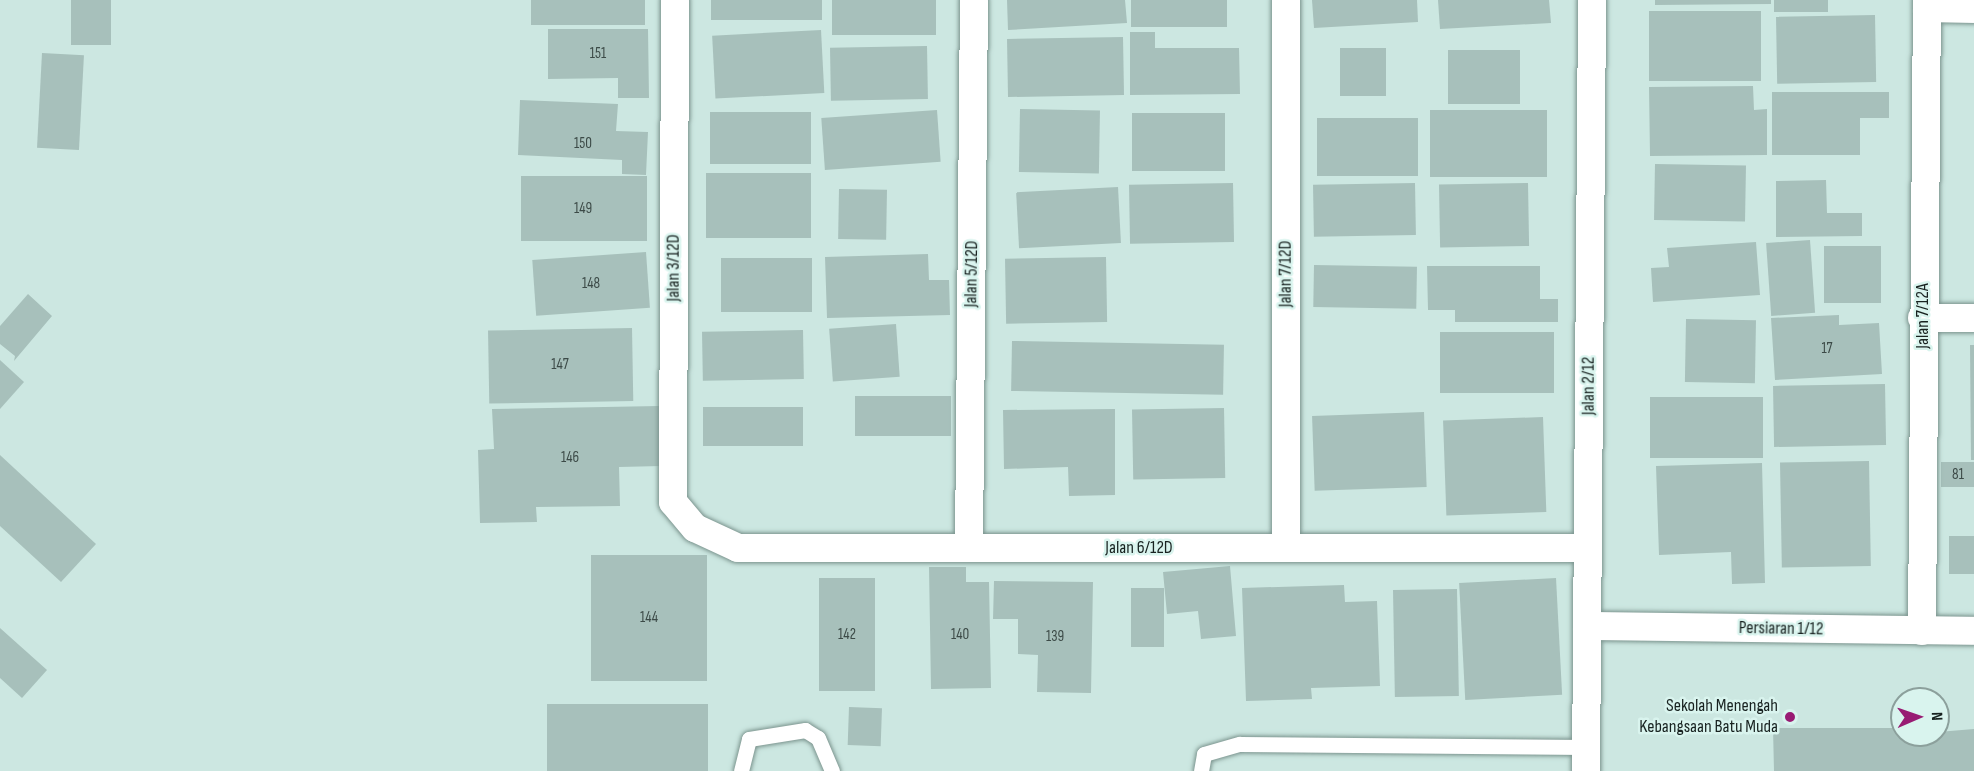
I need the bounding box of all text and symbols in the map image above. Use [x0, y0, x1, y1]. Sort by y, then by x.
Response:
house number: 151 [590, 45, 606, 63]
house number: 150 [574, 135, 592, 153]
house number: 149 [574, 200, 592, 218]
street label: Jalan 3/12D [663, 234, 685, 302]
street label: Jalan 5/12D [961, 240, 983, 308]
street label: Jalan 7/12D [1275, 241, 1297, 307]
house number: 148 [582, 275, 600, 293]
street label: Jalan 7/12A [1912, 283, 1934, 349]
house number: 17 [1821, 340, 1833, 358]
house number: 147 [551, 356, 569, 374]
street label: Jalan 2/12 [1578, 357, 1600, 415]
house number: 146 [561, 449, 579, 467]
house number: 81 [1952, 466, 1964, 484]
street label: Jalan 6/12D [1105, 537, 1173, 559]
house number: 144 [640, 609, 658, 627]
street label: Persiaran 1/12 [1739, 617, 1823, 641]
house number: 142 [838, 626, 856, 644]
house number: 140 [951, 626, 969, 644]
house number: 139 [1046, 628, 1064, 646]
north arrow [1890, 687, 1950, 747]
place label: Sekolah Menengah Kebangsaan Batu Muda [1639, 696, 1778, 738]
marker: Sekolah Menengah Kebangsaan Batu Muda [1783, 710, 1797, 724]
text: N [1927, 712, 1946, 721]

